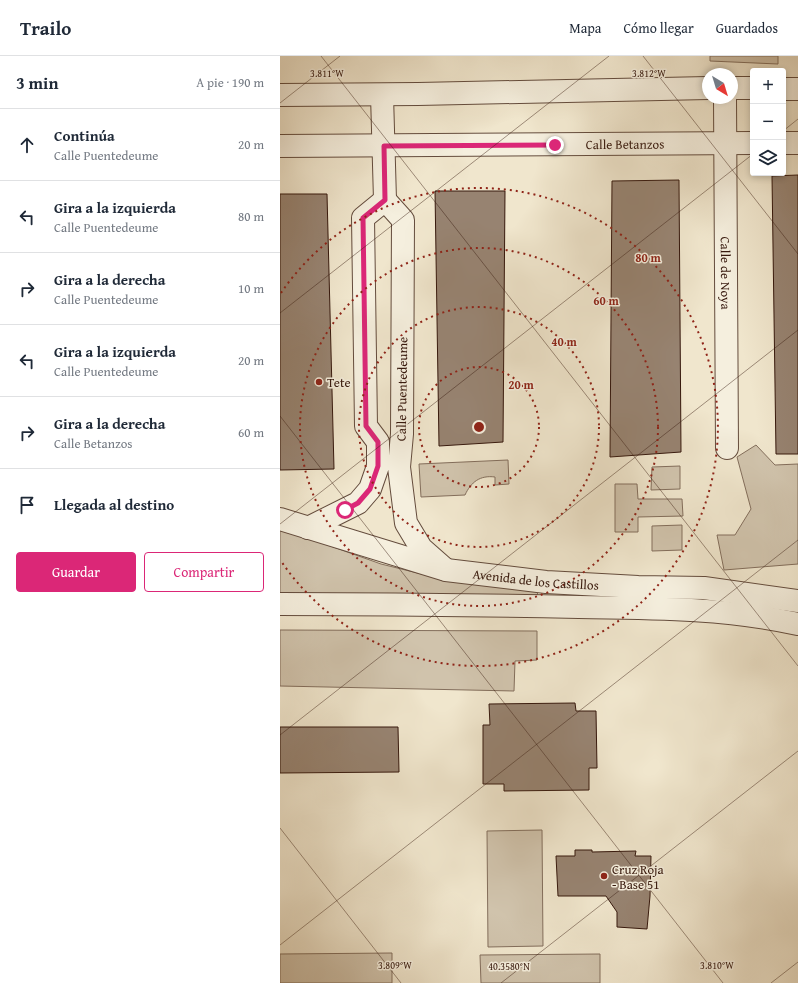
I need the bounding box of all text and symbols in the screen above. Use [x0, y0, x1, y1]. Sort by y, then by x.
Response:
text: Trailo [20, 14, 71, 42]
text: Mapa [569, 18, 601, 38]
text: Cómo llegar [623, 18, 694, 38]
text: Guardados [716, 18, 778, 38]
text: 3.811°W [310, 66, 344, 81]
text: 3.812°W [632, 66, 666, 81]
north arrow [702, 68, 738, 104]
map controls [750, 68, 786, 176]
button: + [750, 68, 786, 104]
text: 3 min [16, 70, 58, 95]
text: A pie · 190 m [196, 73, 264, 92]
button: − [750, 104, 786, 140]
text: Continúa [54, 125, 115, 146]
icon: ahead [16, 134, 38, 156]
street label: Calle Betanzos [586, 134, 664, 154]
text: 20 m [238, 135, 264, 154]
route end [546, 136, 564, 154]
button: layers [750, 140, 786, 176]
text: Calle Puentedeume [54, 146, 158, 165]
text: Gira a la izquierda [54, 197, 176, 218]
icon: left [16, 206, 38, 228]
text: 80 m [238, 207, 264, 226]
text: Calle Puentedeume [54, 218, 158, 237]
street label: Calle de Noya [716, 236, 736, 310]
text: 80 m [635, 249, 661, 266]
text: Gira a la derecha [54, 269, 165, 290]
icon: right [16, 278, 38, 300]
text: 10 m [238, 279, 264, 298]
text: Calle Puentedeume [54, 290, 158, 309]
text: 60 m [593, 292, 619, 309]
text: 40 m [551, 333, 577, 350]
street label: Calle Puentedeume [392, 337, 412, 441]
text: Gira a la izquierda [54, 341, 176, 362]
icon: left [16, 350, 38, 372]
text: 20 m [238, 351, 264, 370]
text: Calle Puentedeume [54, 362, 158, 381]
place label: Tete [327, 373, 351, 392]
text: 20 m [508, 376, 534, 393]
marker: Tete [314, 377, 324, 387]
text: Gira a la derecha [54, 413, 165, 434]
centre of rings [472, 420, 486, 434]
icon: right [16, 422, 38, 444]
text: 60 m [238, 423, 264, 442]
text: Calle Betanzos [54, 434, 132, 453]
icon: arrive [16, 494, 38, 516]
text: Llegada al destino [54, 494, 174, 515]
route start [336, 501, 354, 519]
button: Guardar [16, 552, 136, 592]
button: Compartir [144, 552, 264, 592]
street label: Avenida de los Castillos [472, 564, 599, 594]
place label: Cruz Roja - Base 51 [612, 860, 665, 894]
marker: Cruz Roja - Base 51 [599, 871, 609, 881]
text: 3.809°W [378, 958, 412, 973]
text: 3.810°W [700, 958, 734, 973]
text: 40.3580°N [488, 959, 530, 974]

